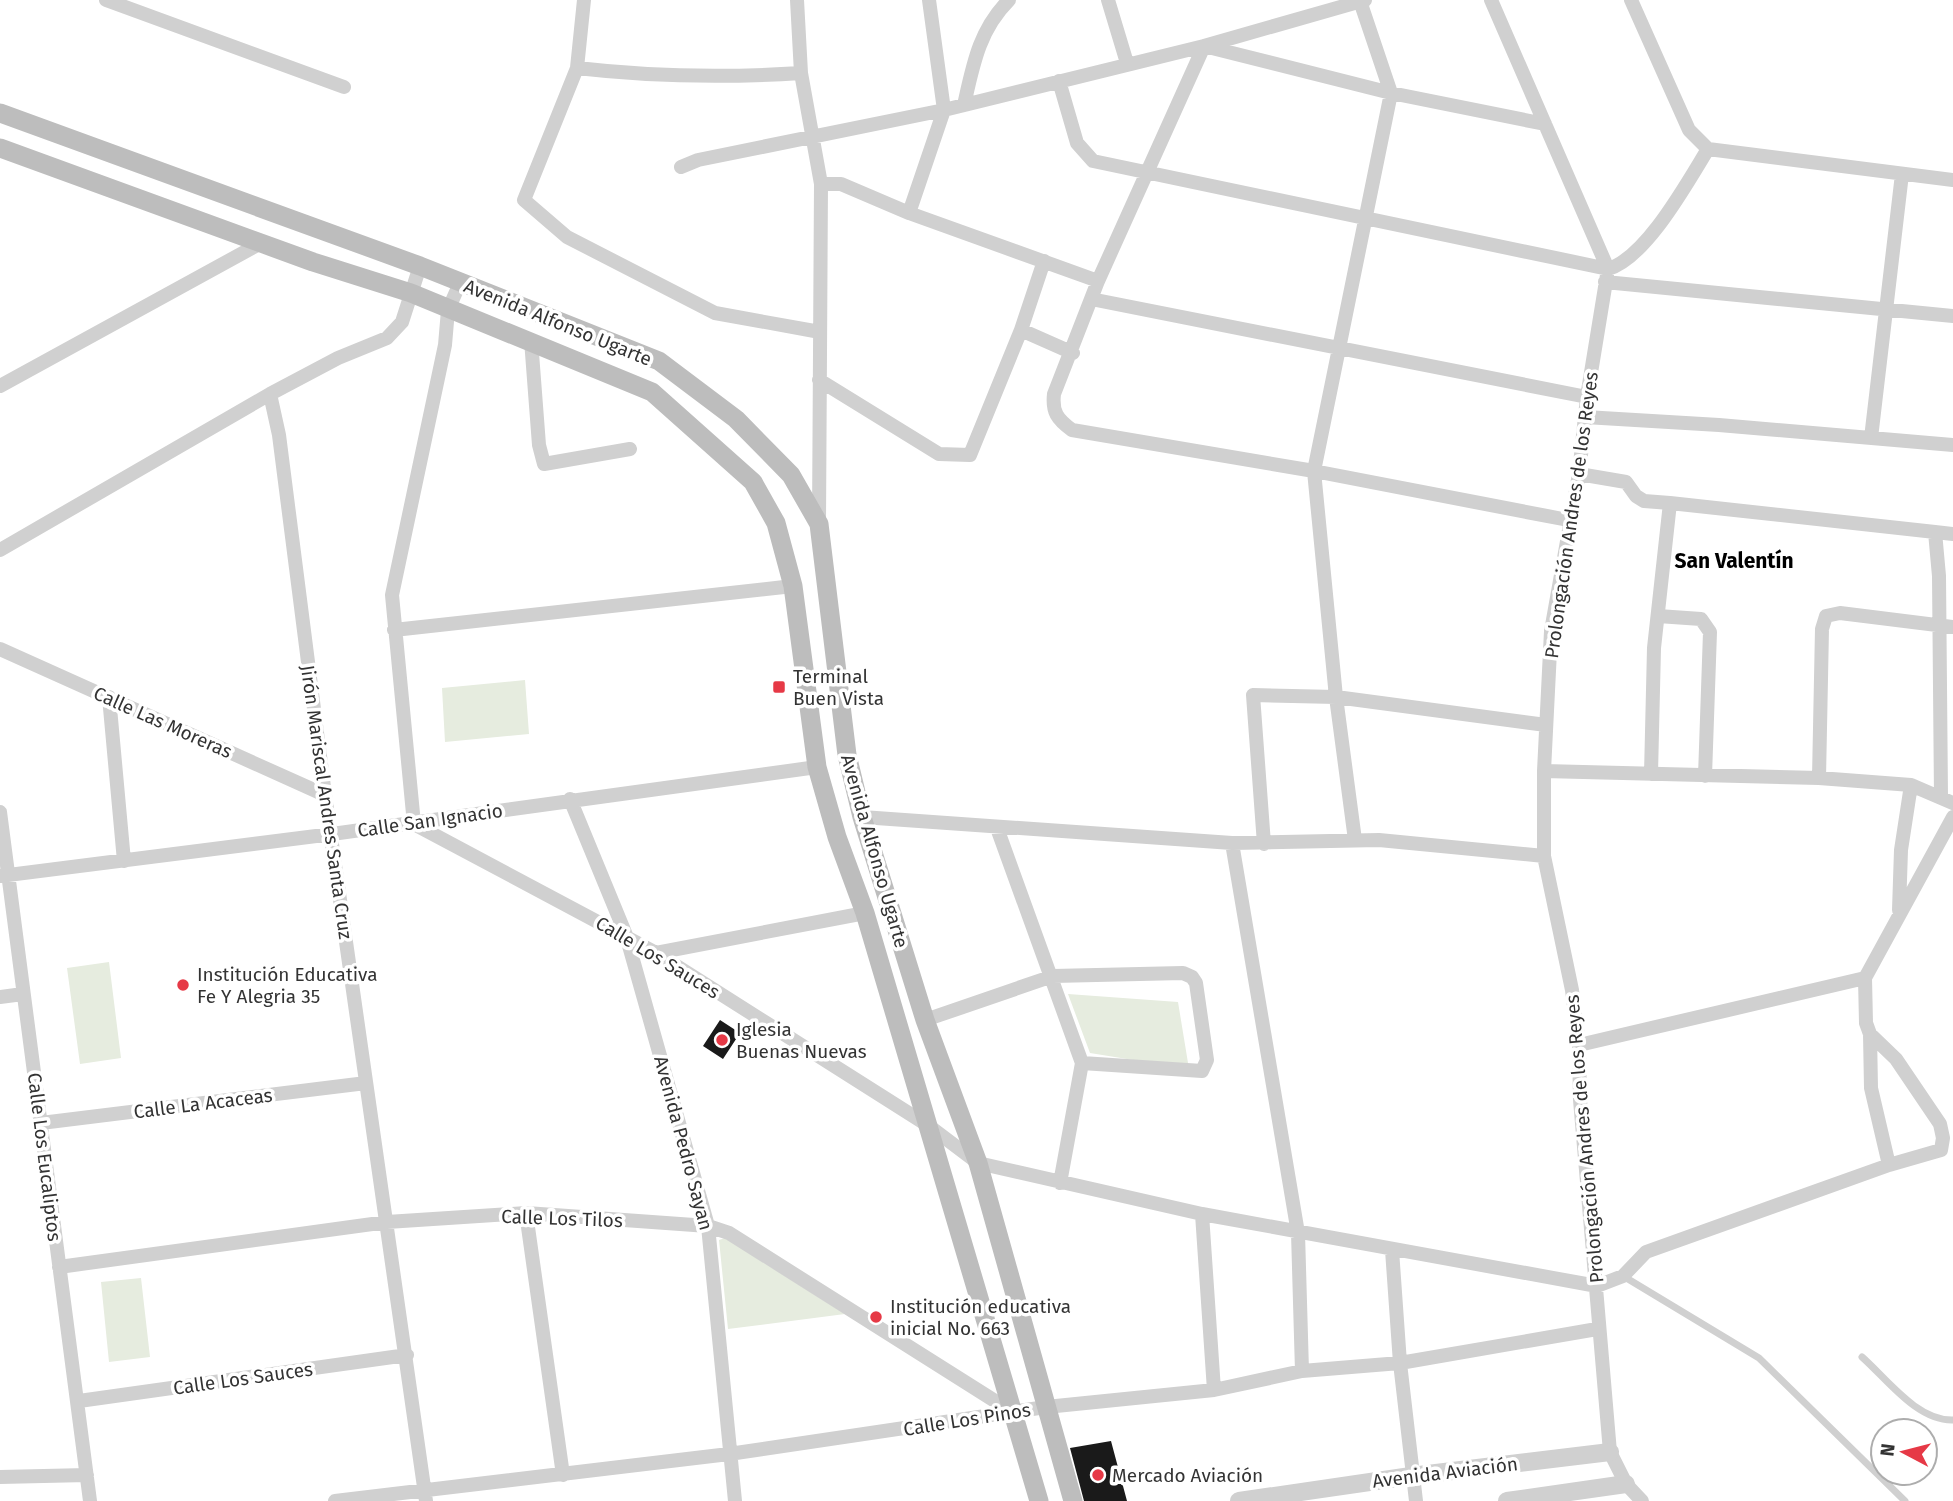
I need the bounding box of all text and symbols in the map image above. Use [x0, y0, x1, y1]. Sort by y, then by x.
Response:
street label: Avenida Alfonso Ugarte [461, 274, 655, 371]
street label: Prolongación Andres de los Reyes [1540, 370, 1603, 660]
district label: San Valentín [1674, 548, 1794, 574]
street label: Jirón Mariscal Andres Santa Cruz [296, 663, 357, 941]
place label: Terminal Buen Vista [793, 665, 884, 710]
marker: Terminal Buen Vista [771, 679, 787, 695]
street label: Calle Las Moreras [90, 682, 236, 763]
street label: Avenida Alfonso Ugarte [836, 752, 913, 951]
street label: Calle San Ignacio [356, 799, 504, 842]
street label: Calle Los Sauces [592, 911, 724, 1004]
place label: Institución Educativa Fe Y Alegria 35 [197, 963, 377, 1008]
marker: Institución Educativa Fe Y Alegria 35 [175, 977, 191, 993]
street label: Prolongación Andres de los Reyes [1560, 994, 1609, 1284]
place label: Iglesia Buenas Nuevas [736, 1018, 867, 1063]
marker: Iglesia Buenas Nuevas [714, 1032, 730, 1048]
street label: Avenida Pedro Sayan [649, 1053, 718, 1233]
street label: Calle Los Eucaliptos [23, 1071, 66, 1243]
street label: Calle La Acaceas [132, 1084, 274, 1123]
street label: Calle Los Tilos [501, 1205, 623, 1232]
place label: Institución educativa inicial No. 663 [890, 1295, 1071, 1340]
marker: Institución educativa inicial No. 663 [868, 1309, 884, 1325]
street label: Calle Los Sauces [172, 1357, 314, 1400]
street label: Calle Los Pinos [902, 1398, 1032, 1441]
north arrow [1869, 1417, 1939, 1487]
text: N [1875, 1442, 1900, 1458]
street label: Avenida Aviación [1371, 1452, 1519, 1493]
place label: Mercado Aviación [1112, 1464, 1263, 1487]
marker: Mercado Aviación [1090, 1467, 1106, 1483]

